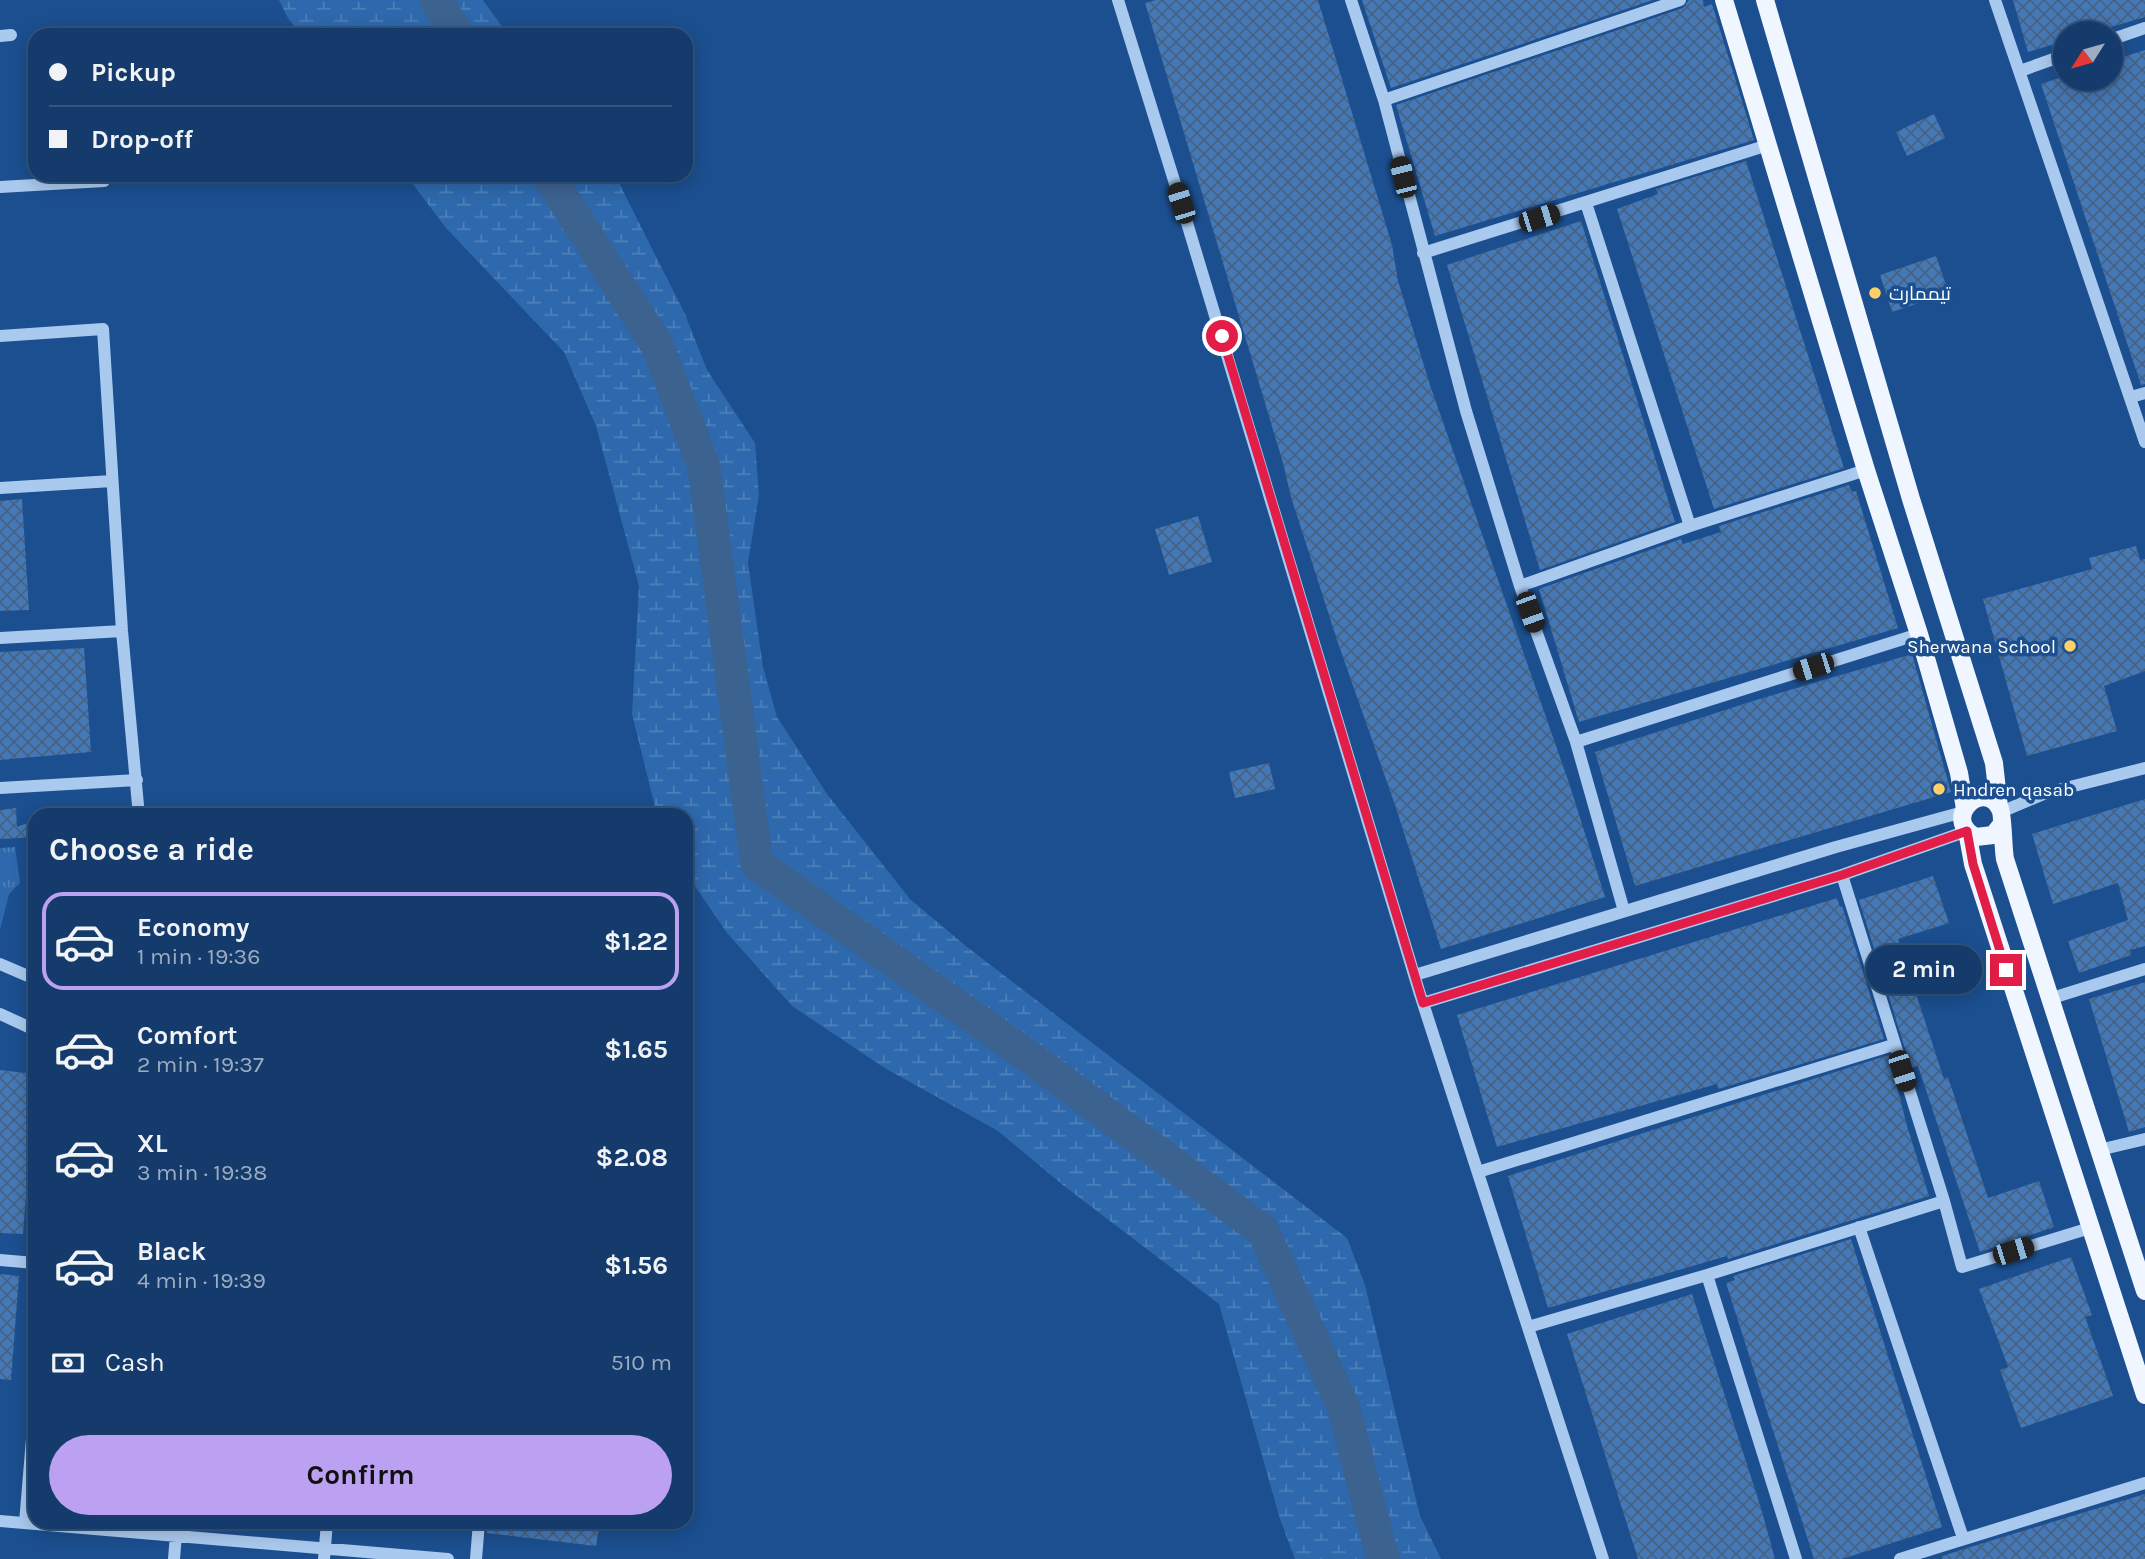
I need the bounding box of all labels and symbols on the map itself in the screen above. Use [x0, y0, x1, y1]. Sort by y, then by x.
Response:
north arrow [2053, 21, 2123, 91]
car [1388, 154, 1419, 200]
car [1165, 180, 1198, 226]
car [1516, 202, 1563, 234]
place label: تیممارت [1889, 283, 1951, 305]
marker: تیممارت [1867, 285, 1883, 301]
route start [1206, 320, 1238, 352]
car [1513, 589, 1548, 635]
place label: Sherwana School [1907, 636, 2056, 658]
marker: Sherwana School [2062, 638, 2078, 654]
car [1790, 651, 1837, 683]
place label: Hndren qasab [1953, 779, 2074, 801]
marker: Hndren qasab [1931, 781, 1947, 797]
callout: 2 min [1866, 946, 1982, 995]
route end [1990, 954, 2022, 986]
car [1886, 1048, 1919, 1094]
car [1990, 1235, 2037, 1267]

